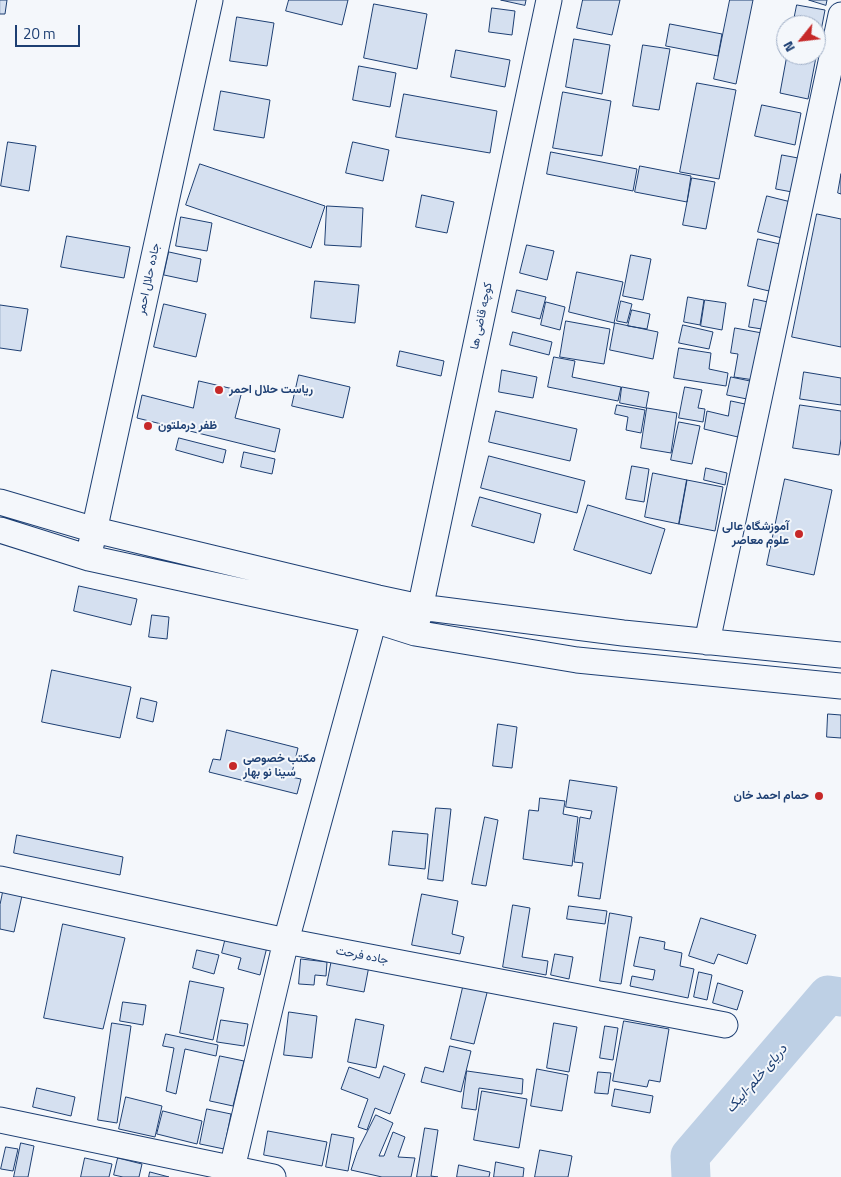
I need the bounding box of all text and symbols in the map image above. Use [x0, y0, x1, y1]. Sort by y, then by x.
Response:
scale bar [18, 15, 82, 47]
north arrow [776, 15, 826, 65]
text: 20 m [23, 22, 56, 45]
text: N [777, 38, 800, 56]
street label: جاده حلال احمر [134, 242, 164, 316]
street label: کوچه قاضی ها [468, 281, 496, 351]
place label: ریاست حلال احمر [229, 383, 313, 397]
marker: ریاست حلال احمر [213, 384, 225, 396]
place label: ظفر درملتون [158, 419, 217, 433]
marker: ظفر درملتون [142, 420, 154, 432]
place label: آموزشگاه عالی علوم معاصر [722, 520, 789, 548]
marker: آموزشگاه عالی علوم معاصر [793, 528, 805, 540]
place label: مکتب خصوصی سینا نو بهار [243, 752, 316, 780]
marker: مکتب خصوصی سینا نو بهار [227, 760, 239, 772]
place label: حمام احمد خان [734, 789, 809, 803]
marker: حمام احمد خان [813, 790, 825, 802]
street label: جاده فرحت [334, 944, 390, 968]
water label: دریای خلم-ایبک [723, 1041, 791, 1117]

